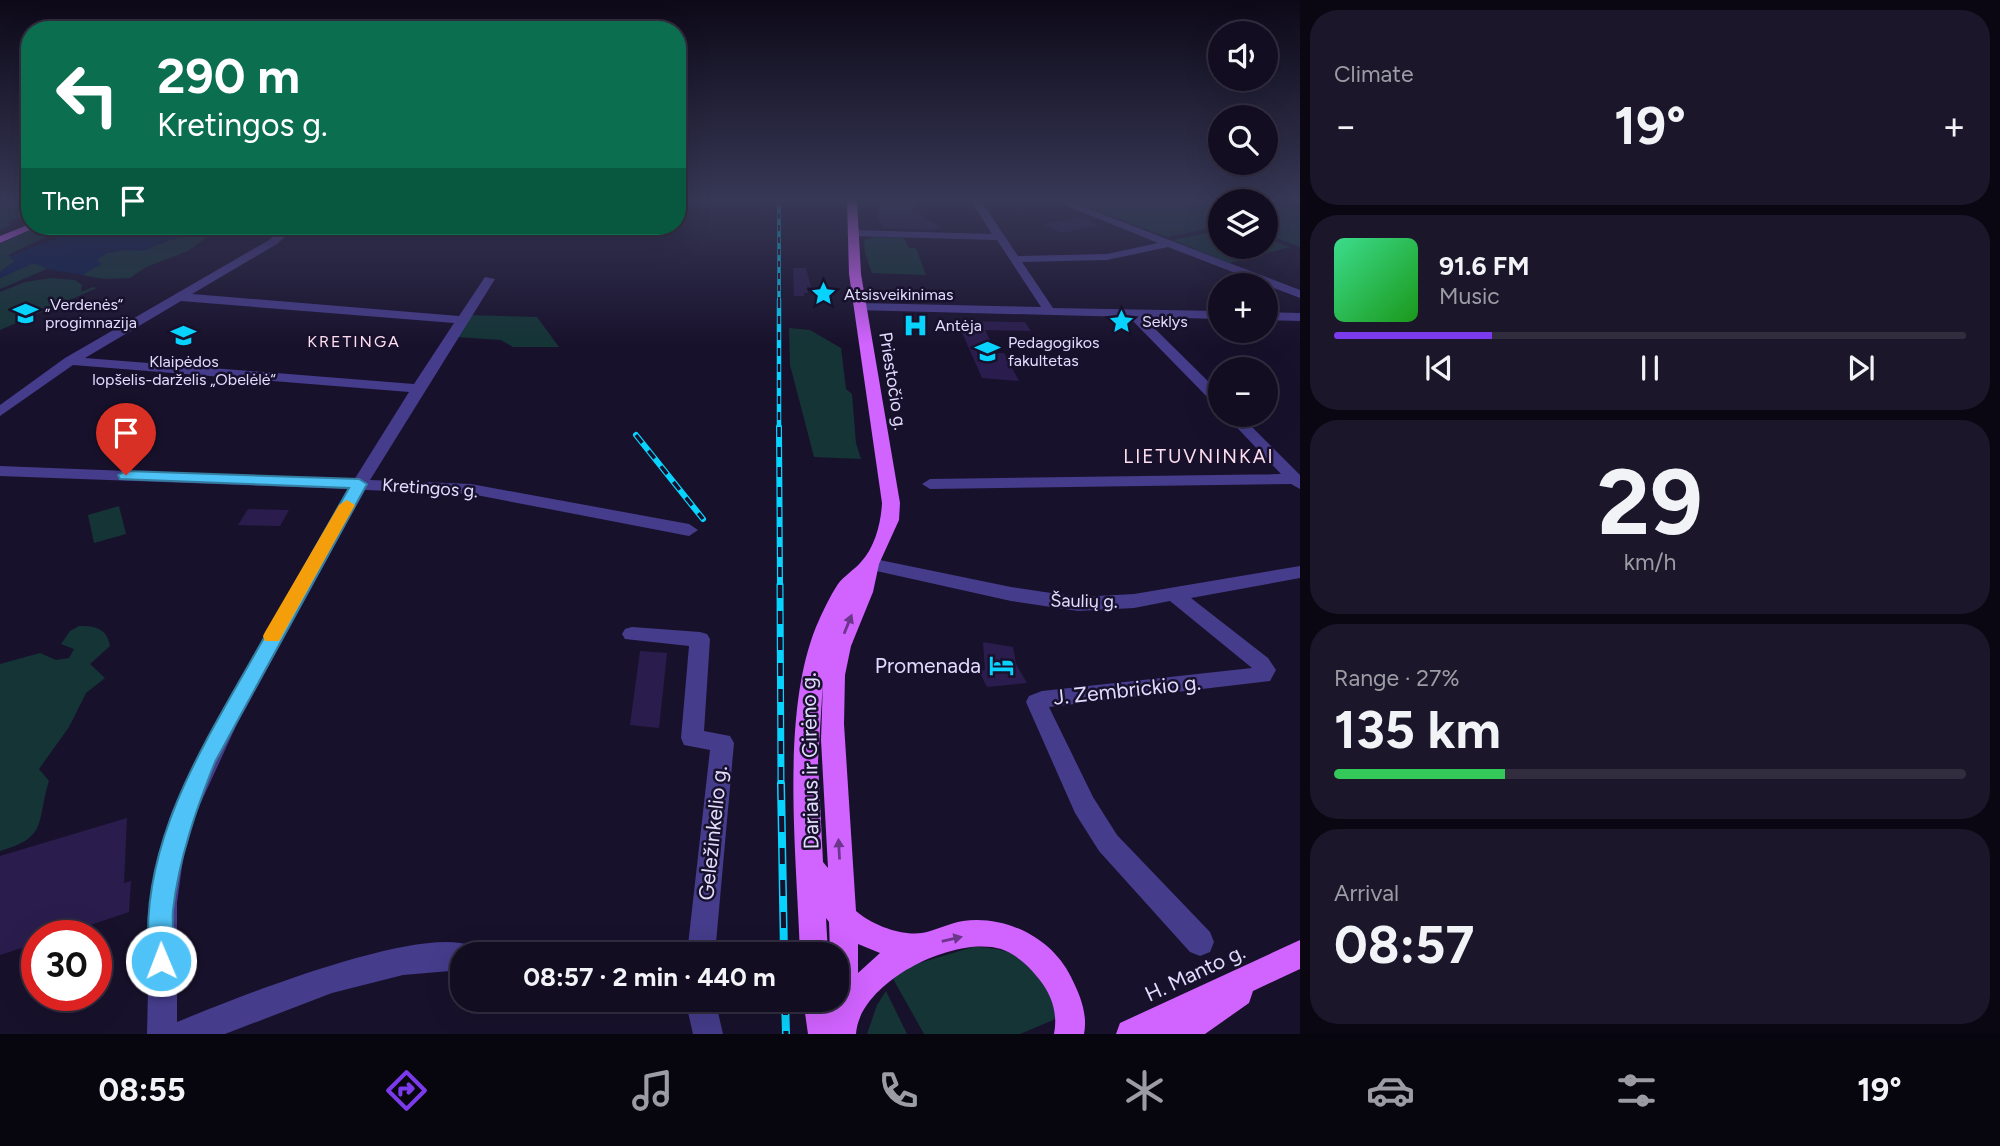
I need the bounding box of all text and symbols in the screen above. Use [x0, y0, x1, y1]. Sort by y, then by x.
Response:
map controls [1208, 21, 1278, 427]
button: sound [1208, 21, 1278, 91]
text: 290 m [157, 46, 300, 105]
icon: left [42, 49, 133, 140]
text: Climate [1334, 60, 1413, 88]
text: 19° [1614, 95, 1686, 157]
text: − [1334, 103, 1358, 149]
text: + [1942, 103, 1966, 149]
button: search [1208, 105, 1278, 175]
text: Kretingos g. [157, 106, 328, 144]
icon: arrive [114, 182, 152, 220]
text: Then [42, 185, 100, 217]
button: layers [1208, 189, 1278, 259]
text: 91.6 FM [1439, 250, 1529, 282]
button: + [1208, 273, 1278, 343]
place icon: Atsisveikinimas [810, 280, 838, 308]
text: Music [1439, 282, 1500, 310]
place label: Atsisveikinimas [844, 285, 953, 304]
place label: „Verdenės“ progimnazija [45, 295, 137, 332]
school or university icon: „Verdenės“ progimnazija [11, 299, 39, 327]
place icon: Seklys [1108, 307, 1136, 335]
hospital icon: Antėja [901, 311, 929, 339]
place label: Seklys [1142, 312, 1188, 331]
place label: Antėja [935, 316, 982, 335]
school or university icon: Klaipėdos lopšelis-darželis „Obelėlė“ [170, 321, 198, 349]
street label: Priestočio g. [874, 330, 912, 432]
district label: KRETINGA [307, 332, 401, 351]
place label: Pedagogikos fakultetas [1008, 333, 1099, 370]
school or university icon: Pedagogikos fakultetas [974, 337, 1002, 365]
icon: previous [1420, 349, 1458, 387]
icon: pause [1631, 349, 1669, 387]
icon: next [1842, 349, 1880, 387]
place label: Klaipėdos lopšelis-darželis „Obelėlė“ [92, 352, 276, 389]
button: − [1208, 357, 1278, 427]
pin [96, 403, 156, 475]
icon: arrive [107, 414, 145, 452]
district label: LIETUVNINKAI [1123, 445, 1275, 468]
text: 29 [1597, 448, 1703, 557]
street label: Kretingos g. [381, 474, 479, 502]
text: km/h [1624, 548, 1676, 576]
street label: Šaulių g. [1050, 589, 1118, 613]
one-way arrow [842, 614, 854, 634]
hotel icon: Promenada [987, 652, 1015, 680]
place label: Promenada [875, 653, 981, 678]
text: Range · 27% [1334, 664, 1460, 692]
street label: J. Zembrickio g. [1052, 669, 1202, 710]
street label: Dariaus ir Girėno g. [795, 672, 824, 850]
text: 135 km [1334, 699, 1501, 761]
street label: Geležinkelio g. [693, 764, 732, 902]
one-way arrow [834, 838, 845, 860]
text: Arrival [1334, 879, 1399, 907]
text: 08:57 [1334, 914, 1474, 976]
speed limit sign: 30 [21, 920, 112, 1011]
position arrow [124, 924, 198, 998]
one-way arrow [941, 933, 963, 944]
street label: H. Manto g. [1141, 939, 1249, 1007]
text: 08:57 · 2 min · 440 m [523, 961, 776, 993]
icon: directions [382, 1066, 431, 1115]
icon: music [628, 1066, 677, 1115]
icon: phone [874, 1066, 923, 1115]
icon: climate [1120, 1066, 1169, 1115]
icon: car [1366, 1066, 1415, 1115]
icon: filters [1612, 1066, 1661, 1115]
text: 08:55 [98, 1071, 186, 1109]
text: 19° [1857, 1071, 1902, 1109]

